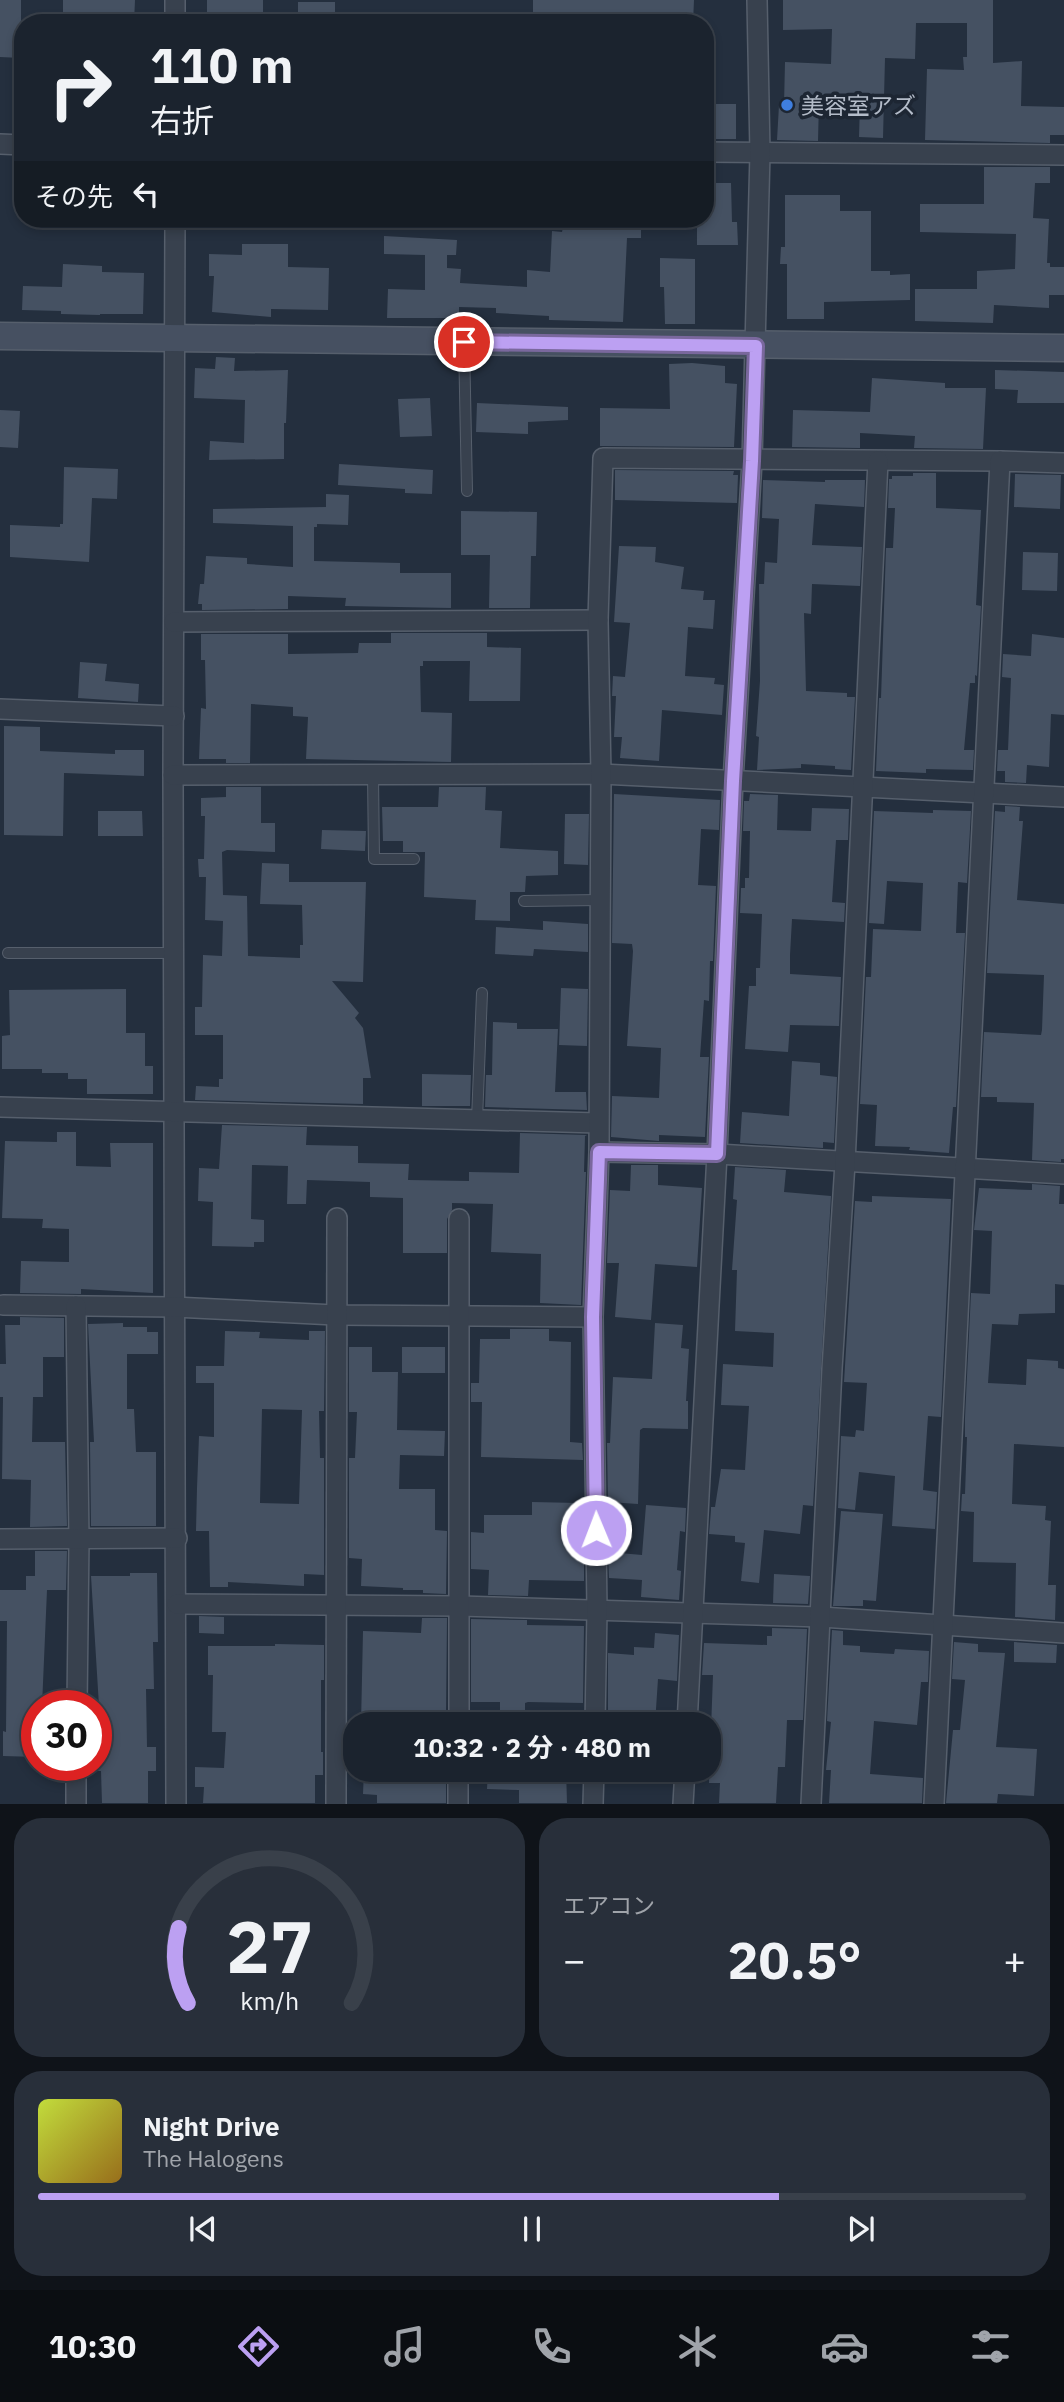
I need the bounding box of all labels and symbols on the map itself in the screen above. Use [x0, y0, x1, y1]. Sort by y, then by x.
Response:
place label: 美容室アズ [801, 90, 916, 120]
marker: 美容室アズ [779, 97, 795, 113]
pin [434, 312, 494, 372]
position arrow [559, 1493, 633, 1567]
speed limit sign: 30 [21, 1690, 112, 1781]

